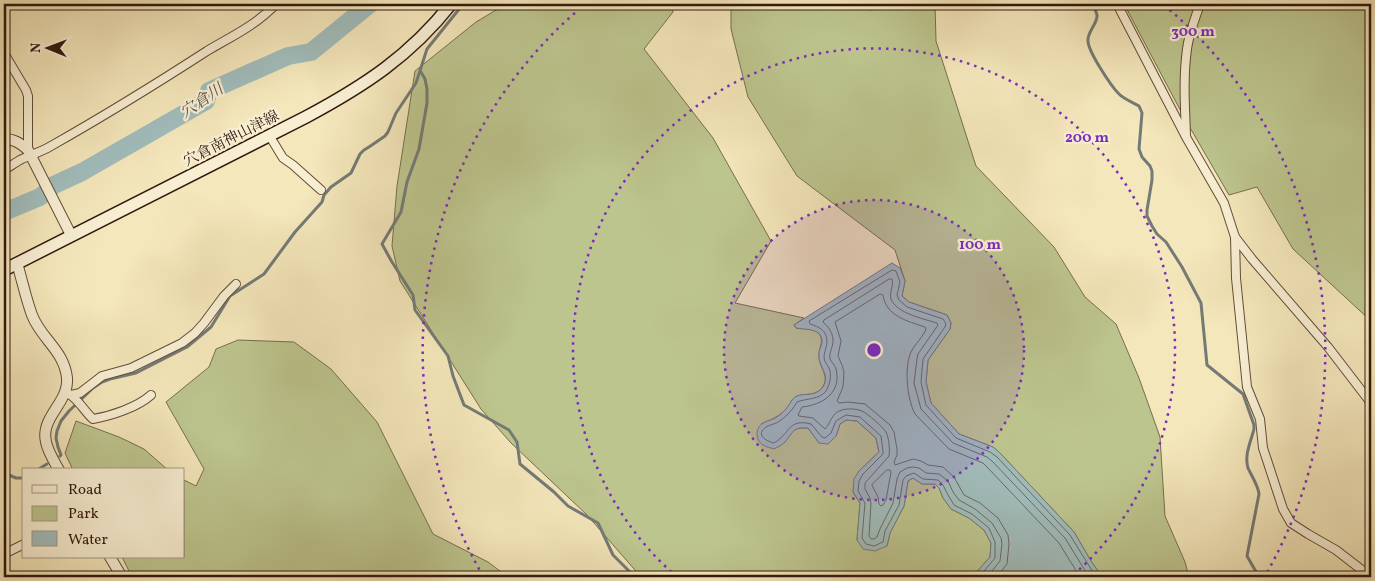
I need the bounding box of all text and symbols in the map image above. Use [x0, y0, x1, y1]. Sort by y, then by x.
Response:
north arrow [22, 22, 72, 72]
text: 300 m [1171, 22, 1215, 43]
text: N [27, 43, 46, 53]
water label: 穴倉川 [176, 78, 230, 124]
street label: 穴倉南神山津線 [180, 106, 283, 173]
text: 200 m [1065, 128, 1109, 149]
text: 100 m [959, 235, 1002, 256]
centre of rings [865, 341, 883, 359]
legend [22, 468, 185, 558]
text: Road [68, 480, 102, 501]
text: Park [68, 504, 99, 525]
text: Water [68, 530, 108, 551]

